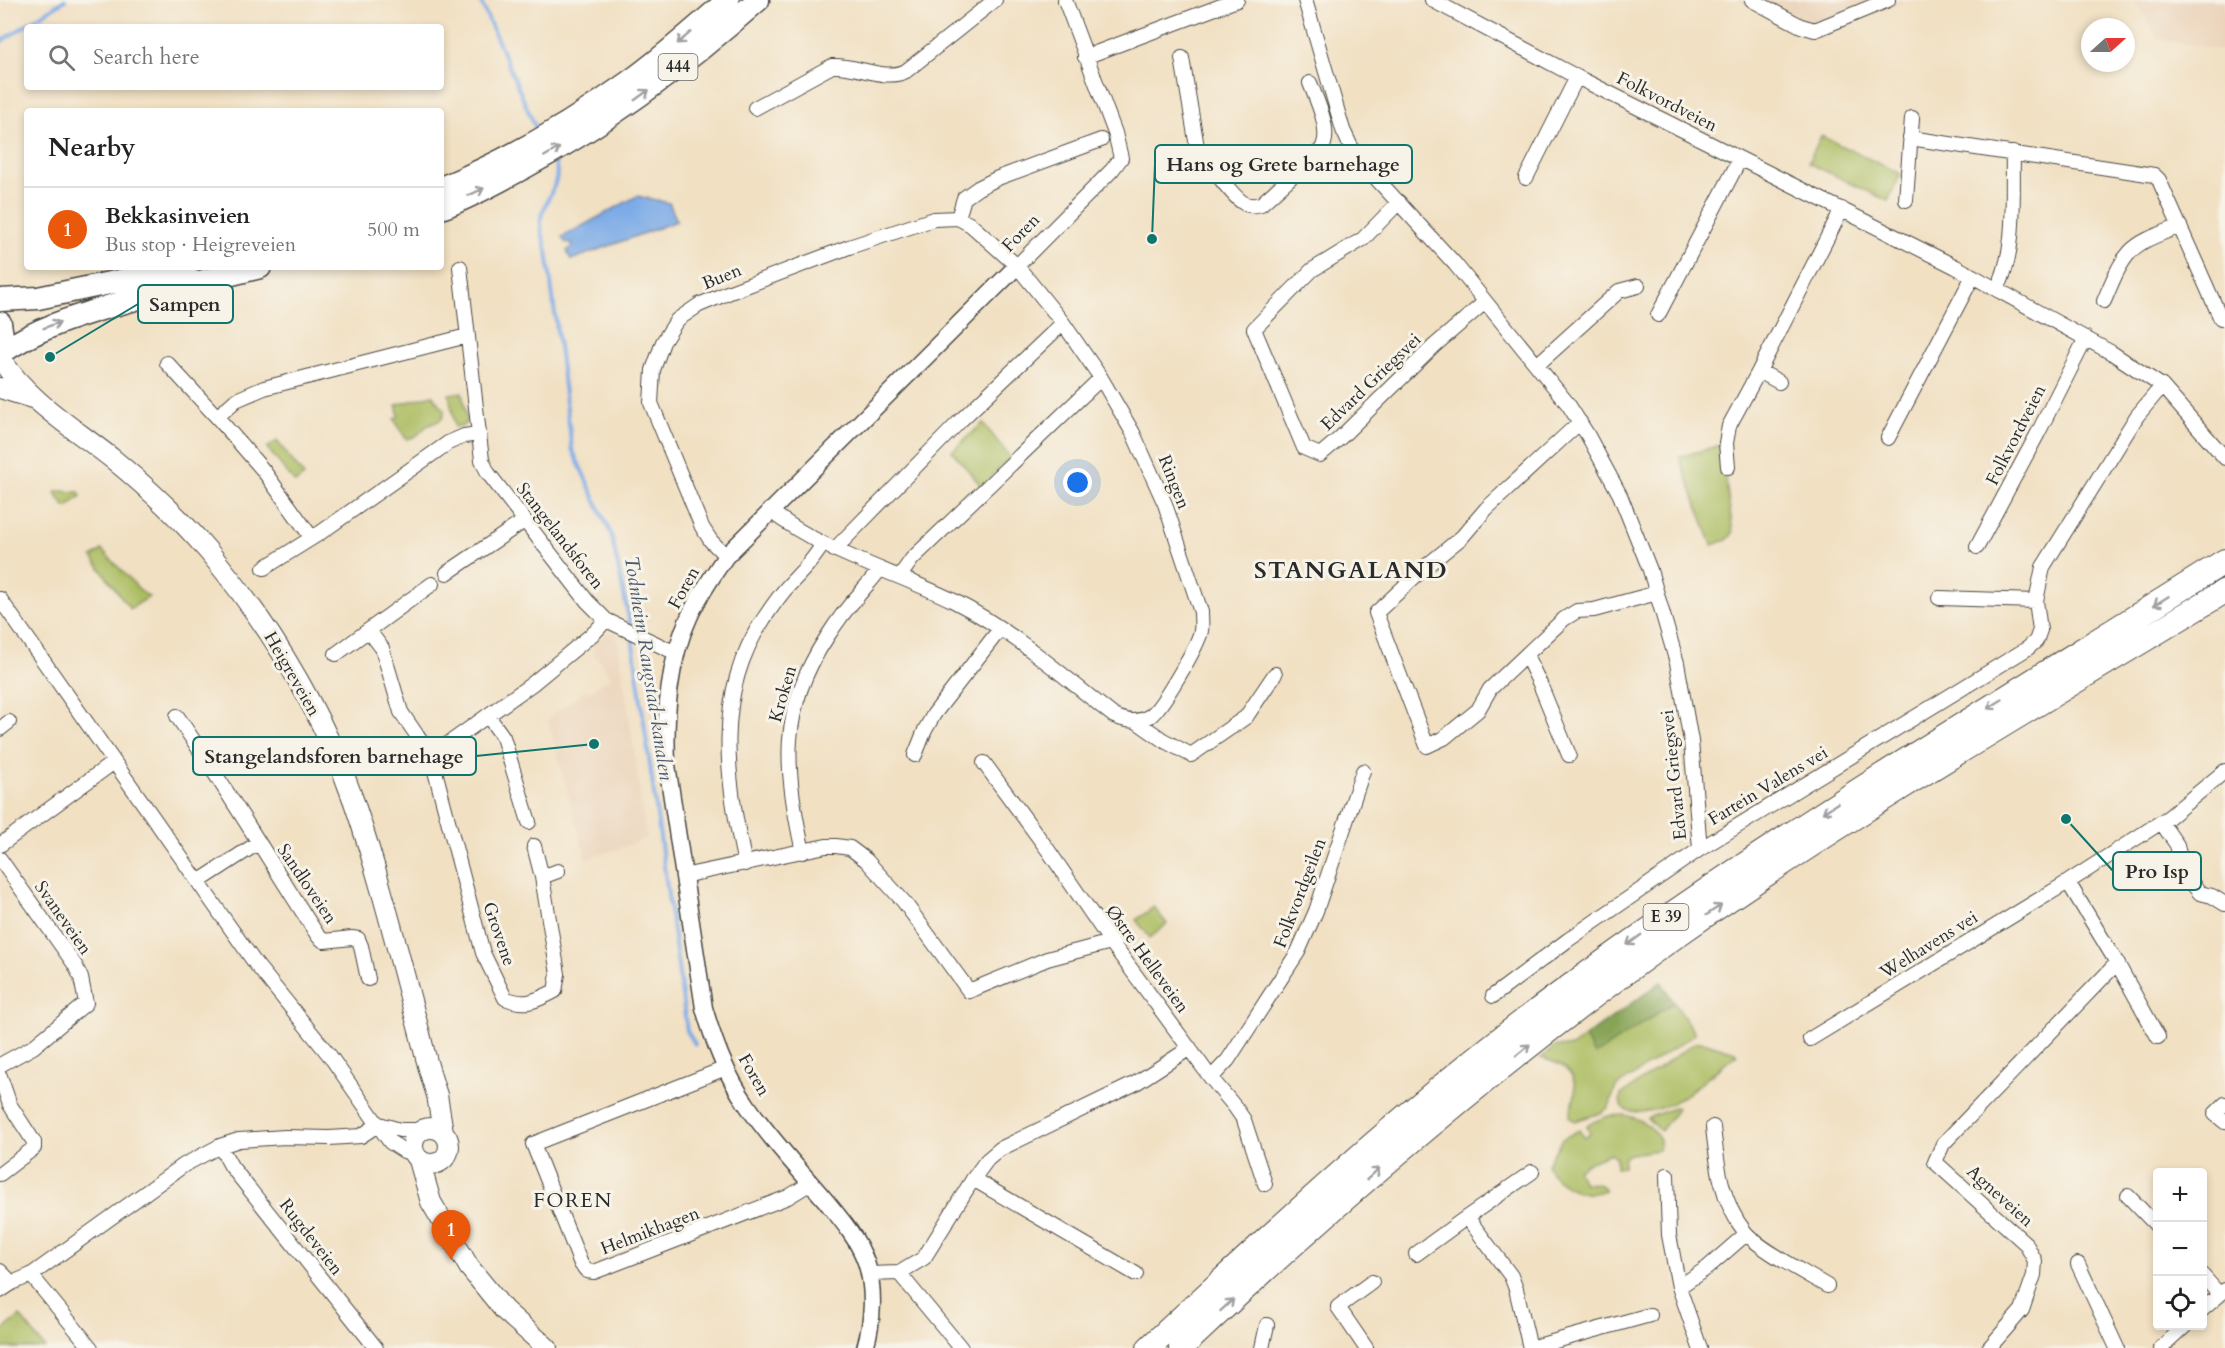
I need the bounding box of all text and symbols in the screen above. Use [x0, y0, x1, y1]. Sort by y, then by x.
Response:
north arrow [2081, 18, 2135, 72]
search box [24, 24, 444, 90]
one-way arrow [677, 31, 692, 45]
icon: search [45, 41, 78, 74]
text: Search here [93, 42, 200, 72]
road number: 444 [658, 54, 698, 80]
street label: Folkvordveien [1612, 66, 1722, 138]
one-way arrow [634, 88, 650, 101]
text: Nearby [48, 130, 136, 165]
callout: Hans og Grete barnehage [1155, 145, 1412, 183]
one-way arrow [543, 146, 561, 157]
text: Hans og Grete barnehage [1166, 151, 1400, 178]
one-way arrow [466, 186, 484, 198]
text: Bekkasinveien [105, 201, 250, 231]
street label: Foren [996, 208, 1046, 258]
text: 1 [62, 216, 73, 243]
text: 500 m [367, 216, 420, 243]
text: Bus stop · Heigreveien [105, 231, 296, 258]
street label: Buen [699, 258, 746, 296]
callout: Sampen [138, 285, 233, 323]
text: Sampen [149, 291, 221, 318]
one-way arrow [42, 319, 61, 330]
street label: Edvard Griegsvei [1315, 327, 1427, 437]
street label: Folkvordveien [1980, 380, 2052, 490]
street label: Ringen [1152, 451, 1196, 513]
your location [1063, 468, 1092, 497]
street label: Stangelandsforen [510, 477, 610, 595]
water label: Todnheim Raugstad-kanalen [618, 554, 680, 782]
district label: STANGALAND [1254, 554, 1448, 587]
street label: Foren [662, 562, 706, 614]
one-way arrow [2153, 595, 2170, 607]
street label: Heigreveien [258, 627, 327, 722]
street label: Kroken [763, 662, 803, 725]
one-way arrow [1987, 698, 2004, 710]
street label: Edvard Griegsvei [1655, 709, 1693, 841]
callout: Stangelandsforen barnehage [193, 737, 476, 775]
street label: Fartein Valens vei [1703, 740, 1833, 832]
text: Stangelandsforen barnehage [204, 743, 464, 770]
one-way arrow [1822, 802, 1839, 814]
street label: Folkvordgeilen [1268, 834, 1333, 951]
street label: Sandloveien [271, 839, 343, 930]
callout: Pro Isp [2113, 852, 2201, 890]
text: Pro Isp [2125, 858, 2189, 885]
street label: Svaneveien [28, 876, 98, 961]
street label: Grovene [476, 899, 522, 969]
street label: Østre Helleveien [1099, 900, 1195, 1019]
road number: E 39 [1644, 904, 1688, 930]
one-way arrow [1705, 904, 1722, 916]
street label: Welhavens vei [1874, 905, 1983, 986]
one-way arrow [1626, 934, 1642, 946]
one-way arrow [1515, 1044, 1531, 1057]
street label: Foren [732, 1049, 776, 1101]
street label: Agneveien [1961, 1159, 2039, 1233]
one-way arrow [1365, 1167, 1380, 1181]
map controls [2153, 1168, 2207, 1330]
button: + [2153, 1168, 2207, 1222]
district label: FOREN [533, 1187, 613, 1214]
street label: Rugdeveien [273, 1193, 349, 1281]
street label: Helmikhagen [597, 1200, 704, 1261]
pin: 1 [432, 1210, 470, 1260]
button: − [2153, 1222, 2207, 1276]
button: locate [2153, 1276, 2207, 1330]
one-way arrow [1220, 1297, 1235, 1312]

